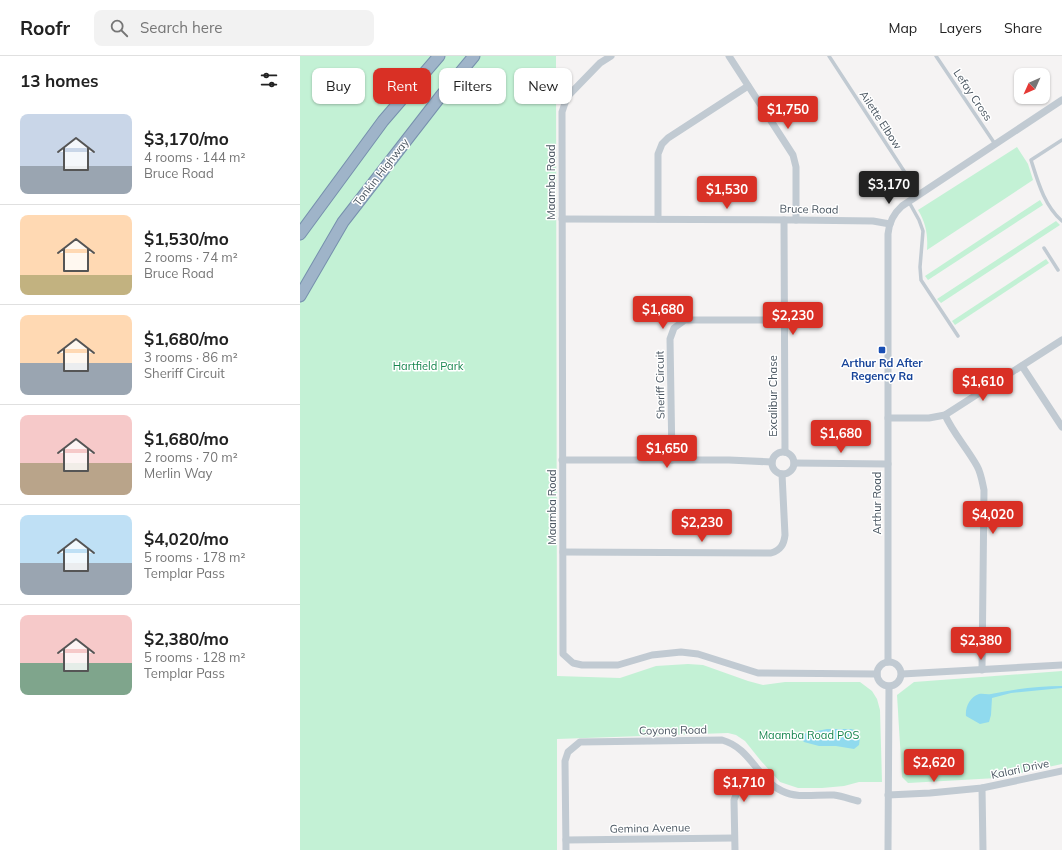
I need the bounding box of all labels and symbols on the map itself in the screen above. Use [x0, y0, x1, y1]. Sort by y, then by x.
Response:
street label: Lefay Cross [951, 66, 995, 124]
north arrow [1014, 68, 1050, 104]
street label: Ailette Elbow [857, 88, 905, 152]
pin: $1,750 [755, 96, 821, 130]
street label: Tonkin Highway [350, 135, 412, 209]
street label: Maamba Road [544, 144, 558, 220]
pin: $3,170 [856, 171, 922, 205]
pin: $1,530 [694, 176, 760, 210]
street label: Bruce Road [779, 201, 839, 217]
pin: $1,680 [630, 296, 696, 330]
pin: $2,230 [760, 302, 826, 336]
marker: Arthur Rd After Regency Ra [877, 345, 887, 355]
street label: Sheriff Circuit [652, 351, 668, 419]
street label: Excalibur Chase [766, 355, 780, 437]
place label: Arthur Rd After Regency Ra [841, 356, 923, 383]
park label: Hartfield Park [393, 359, 464, 373]
pin: $1,610 [950, 368, 1016, 402]
pin: $1,680 [808, 420, 874, 454]
pin: $1,650 [634, 435, 700, 469]
street label: Maamba Road [545, 469, 559, 545]
street label: Arthur Road [870, 472, 884, 534]
pin: $4,020 [960, 501, 1026, 535]
pin: $2,230 [669, 509, 735, 543]
pin: $2,380 [948, 627, 1014, 661]
street label: Coyong Road [639, 722, 707, 738]
park label: Maamba Road POS [759, 728, 859, 742]
pin: $2,620 [901, 749, 967, 783]
street label: Kalari Drive [990, 756, 1050, 782]
pin: $1,710 [711, 769, 777, 803]
street label: Gemina Avenue [610, 820, 690, 836]

